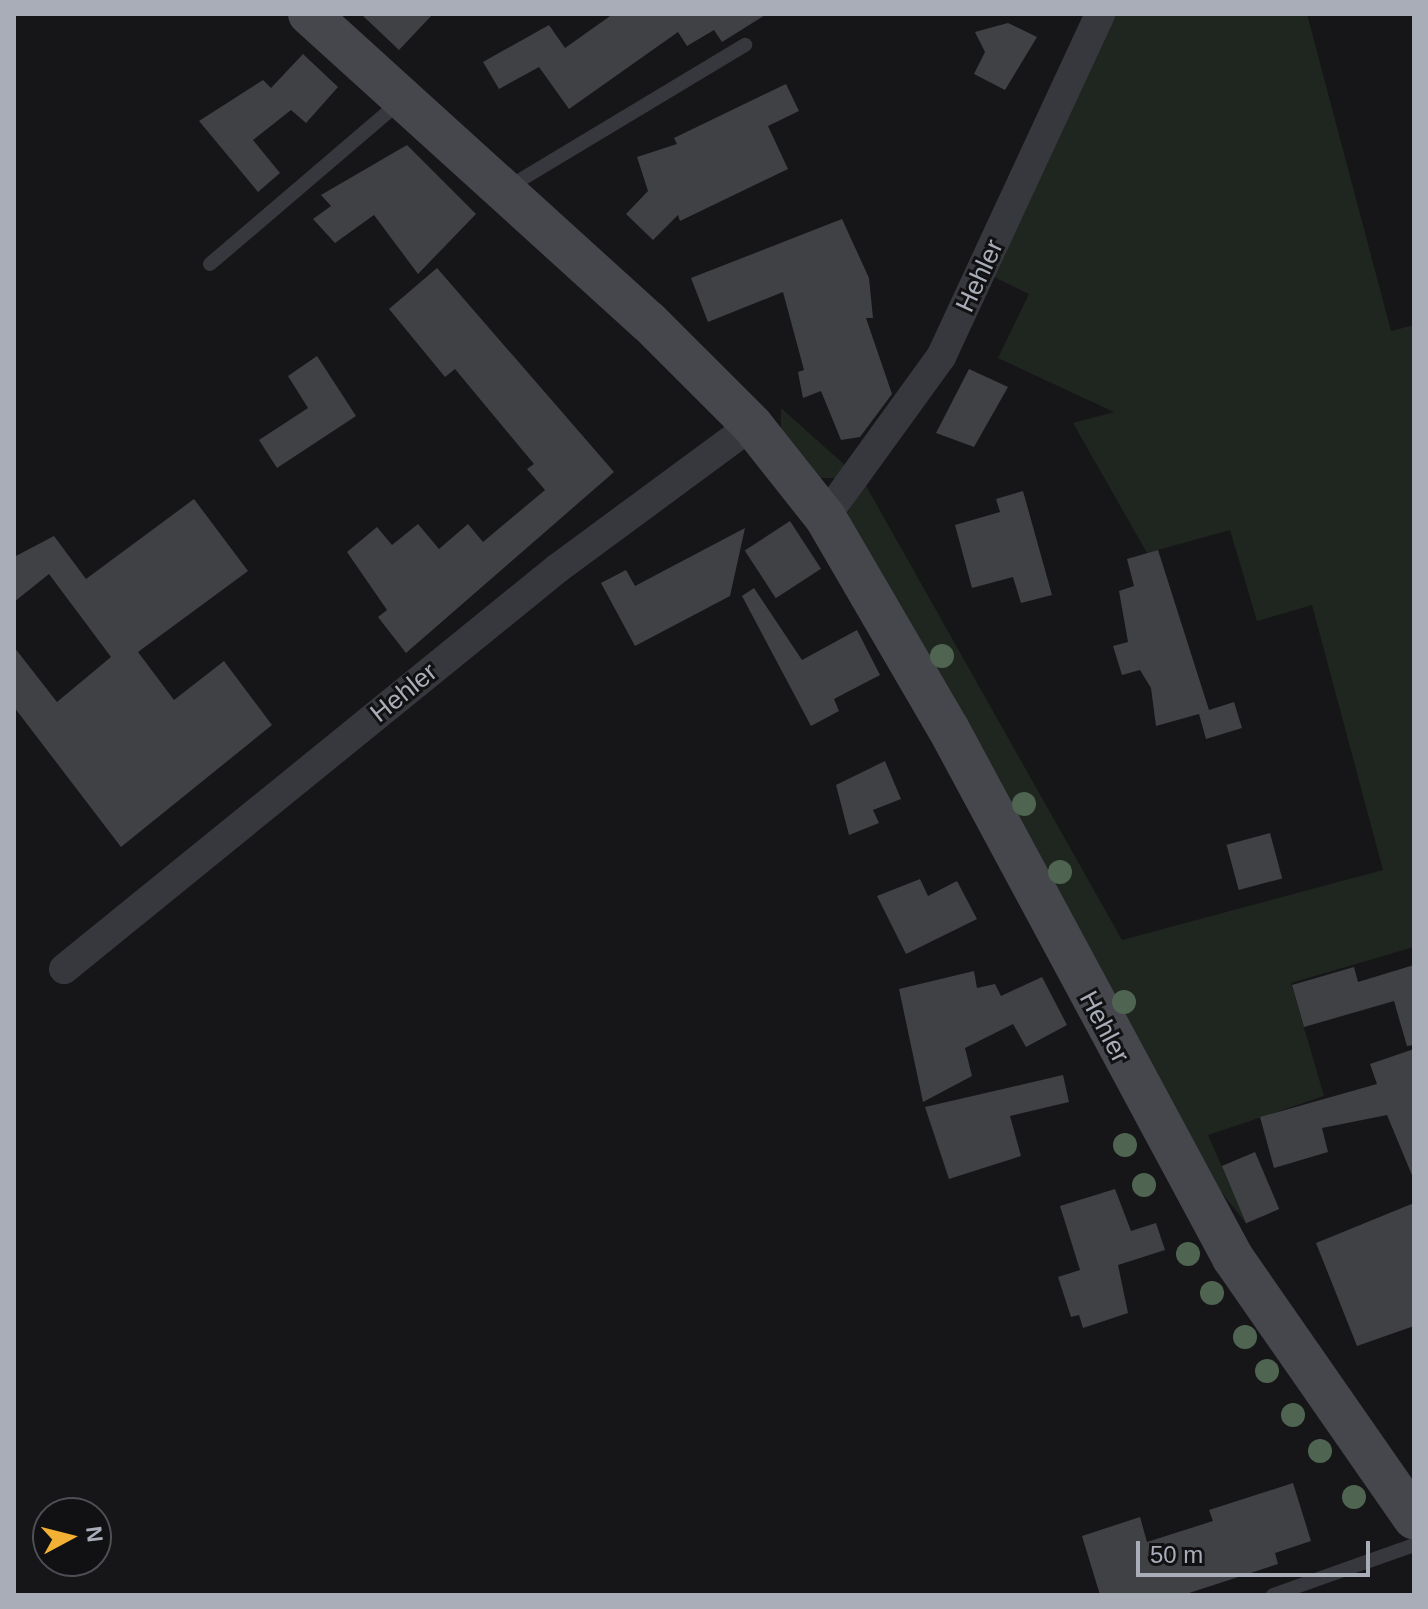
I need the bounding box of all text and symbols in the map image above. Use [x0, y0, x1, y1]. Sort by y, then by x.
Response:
street label: Hehler [950, 235, 1010, 317]
street label: Hehler [364, 657, 444, 729]
street label: Hehler [1072, 986, 1136, 1068]
north arrow [32, 1497, 112, 1577]
text: N [81, 1525, 108, 1544]
scale bar [1140, 1525, 1374, 1575]
text: 50 m [1150, 1541, 1203, 1568]

